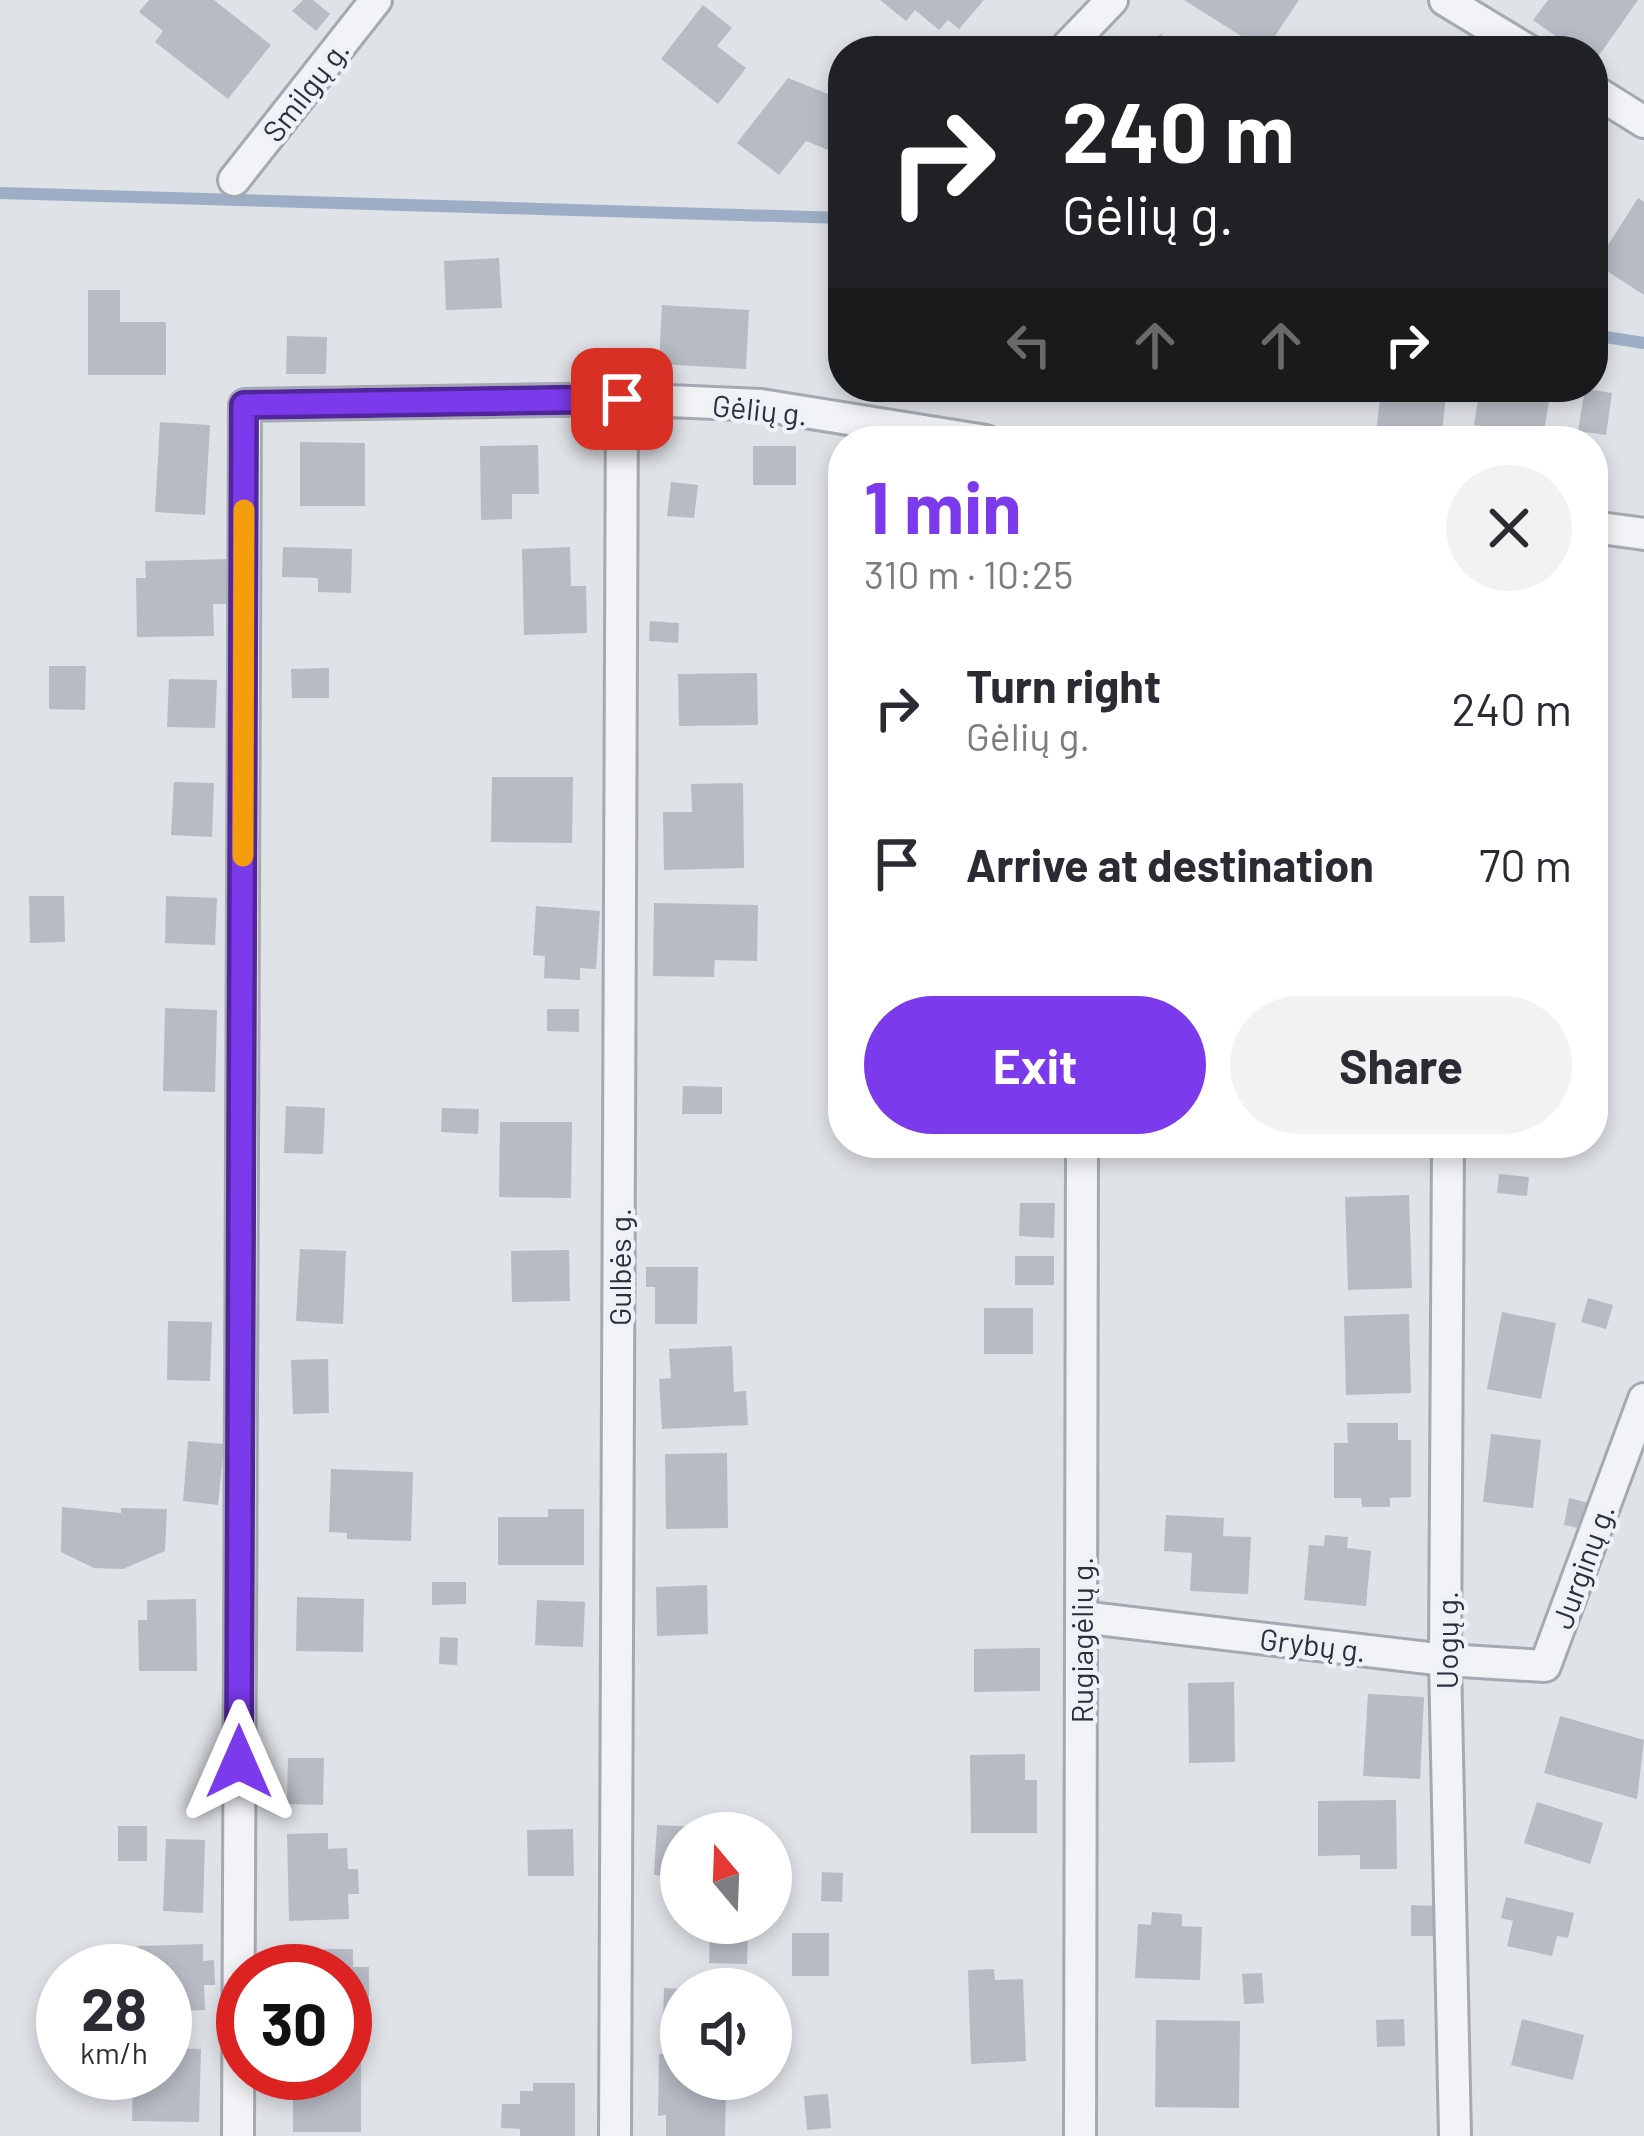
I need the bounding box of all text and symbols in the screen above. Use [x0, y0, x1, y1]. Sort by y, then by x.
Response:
street label: Smilgų g. [254, 32, 356, 148]
text: 240 m [1062, 79, 1295, 180]
icon: right [864, 84, 1020, 240]
text: Gėlių g. [1062, 181, 1234, 246]
icon: left [996, 312, 1062, 378]
icon: ahead [1122, 312, 1188, 378]
icon: ahead [1248, 312, 1314, 378]
icon: right [1374, 312, 1440, 378]
pin [571, 348, 673, 450]
icon: arrive [589, 366, 655, 432]
street label: Gėlių g. [711, 386, 809, 432]
text: 1 min [864, 462, 1022, 548]
button: close [1446, 465, 1572, 591]
text: 310 m · 10:25 [864, 550, 1073, 597]
text: Turn right [966, 658, 1161, 712]
icon: right [864, 675, 930, 741]
text: 240 m [1451, 681, 1572, 735]
text: Gėlių g. [966, 712, 1090, 759]
icon: arrive [864, 831, 930, 897]
text: Arrive at destination [966, 837, 1374, 891]
text: 70 m [1479, 837, 1572, 891]
button: Exit [864, 996, 1206, 1134]
button: Share [1230, 996, 1572, 1134]
street label: Gulbės g. [601, 1208, 637, 1326]
street label: Jurginų g. [1543, 1499, 1621, 1633]
street label: Rugiagėlių g. [1063, 1557, 1099, 1723]
street label: Uogų g. [1428, 1591, 1464, 1689]
street label: Grybų g. [1258, 1620, 1368, 1668]
position arrow [176, 1699, 302, 1825]
north arrow [660, 1812, 792, 1944]
map controls [660, 1812, 792, 2100]
speed limit sign: 30 [216, 1944, 372, 2100]
button: sound [660, 1968, 792, 2100]
text: 28 [81, 1971, 147, 2043]
text: km/h [80, 2034, 148, 2070]

